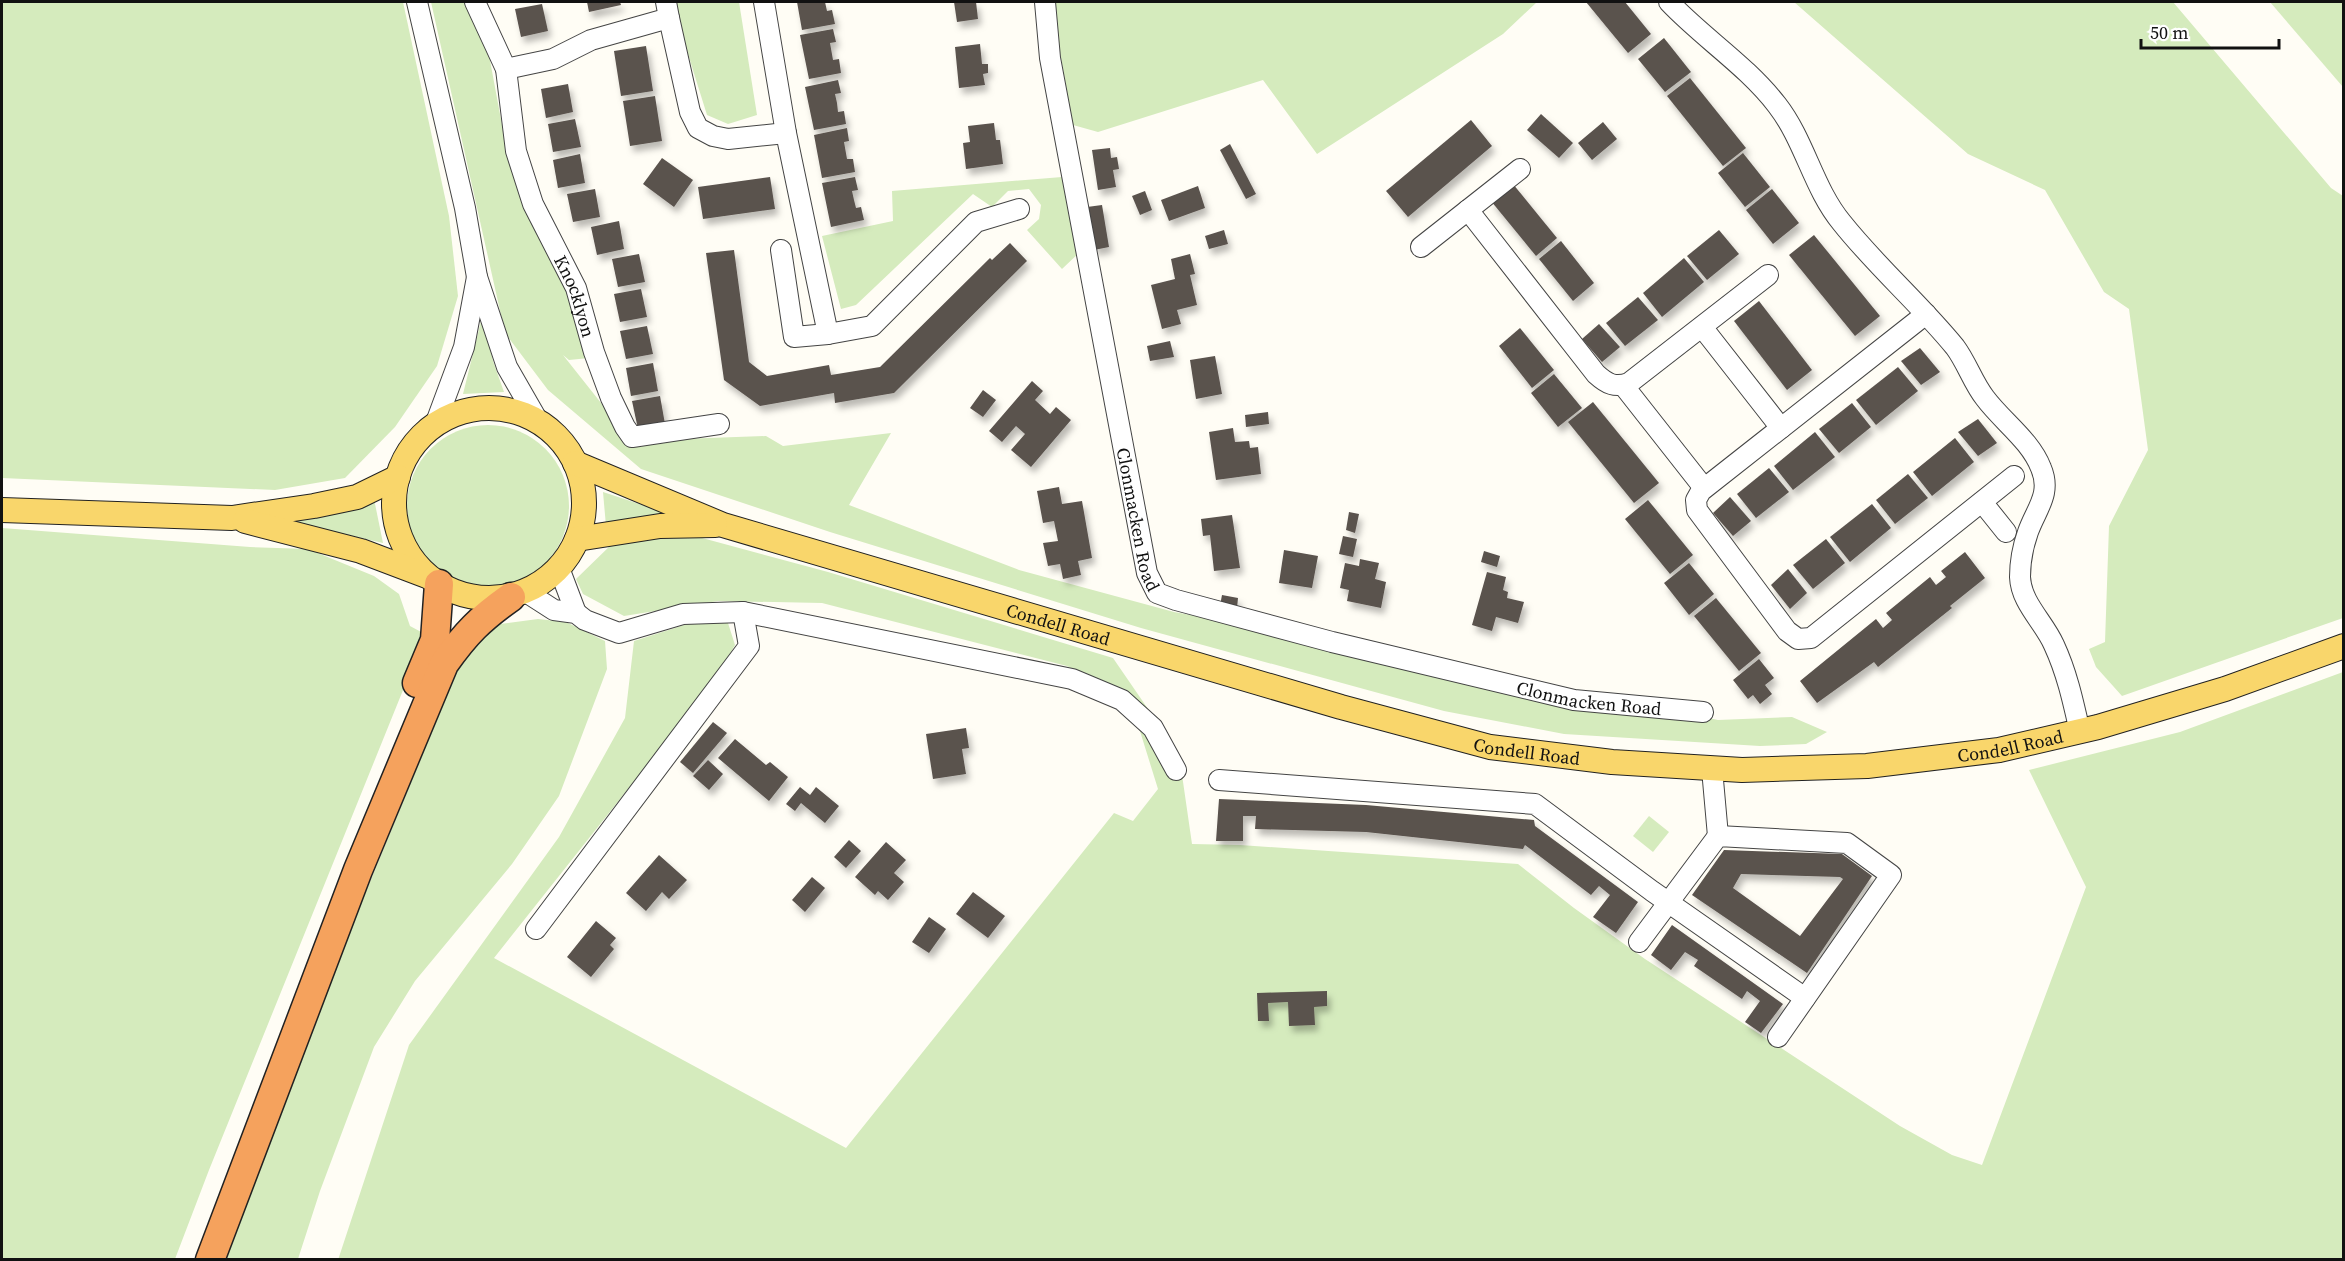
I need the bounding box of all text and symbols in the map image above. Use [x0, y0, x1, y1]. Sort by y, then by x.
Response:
scale bar [2141, 12, 2279, 50]
text: 50 m [2150, 20, 2188, 45]
street label: Knocklyon [549, 251, 602, 340]
street label: Clonmacken Road [1111, 446, 1167, 595]
street label: Condell Road [1003, 597, 1113, 651]
street label: Clonmacken Road [1514, 674, 1663, 721]
street label: Condell Road [1956, 723, 2066, 767]
street label: Condell Road [1471, 731, 1581, 770]

